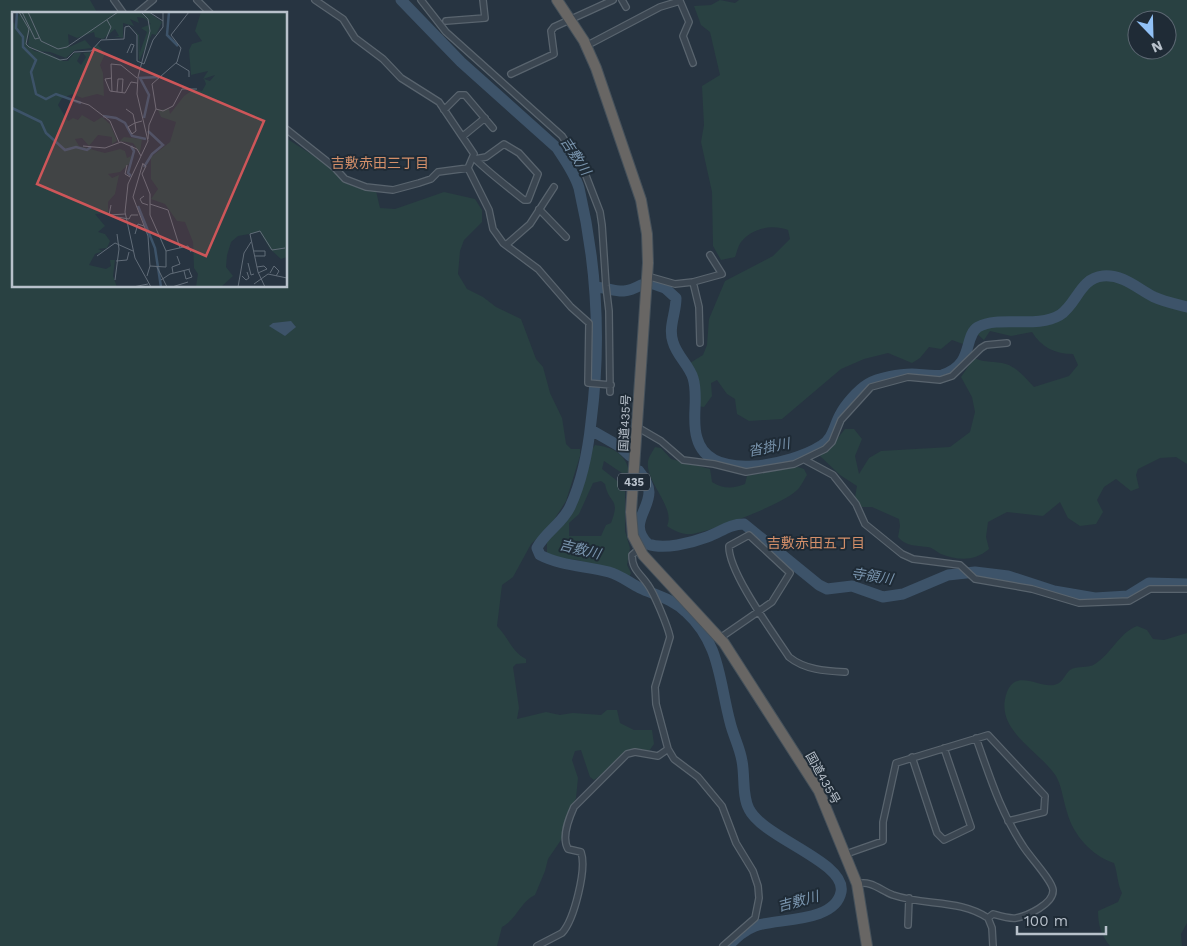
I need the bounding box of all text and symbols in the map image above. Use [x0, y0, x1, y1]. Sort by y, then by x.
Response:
north arrow [1127, 10, 1177, 60]
inset map [12, 12, 288, 288]
text: N [1149, 38, 1165, 56]
water label: 吉敷川 [558, 134, 595, 180]
district label: 吉敷赤田三丁目 [331, 155, 429, 171]
street label: 国道435号 [617, 394, 633, 452]
water label: 沓掛川 [747, 435, 793, 459]
road number: 435 [618, 474, 650, 491]
district label: 吉敷赤田五丁目 [767, 535, 865, 551]
water label: 吉敷川 [558, 536, 604, 562]
water label: 寺領川 [850, 565, 896, 587]
street label: 国道435号 [803, 750, 843, 806]
water label: 吉敷川 [776, 887, 822, 914]
scale bar [1017, 904, 1106, 936]
text: 100 m [1024, 912, 1068, 930]

